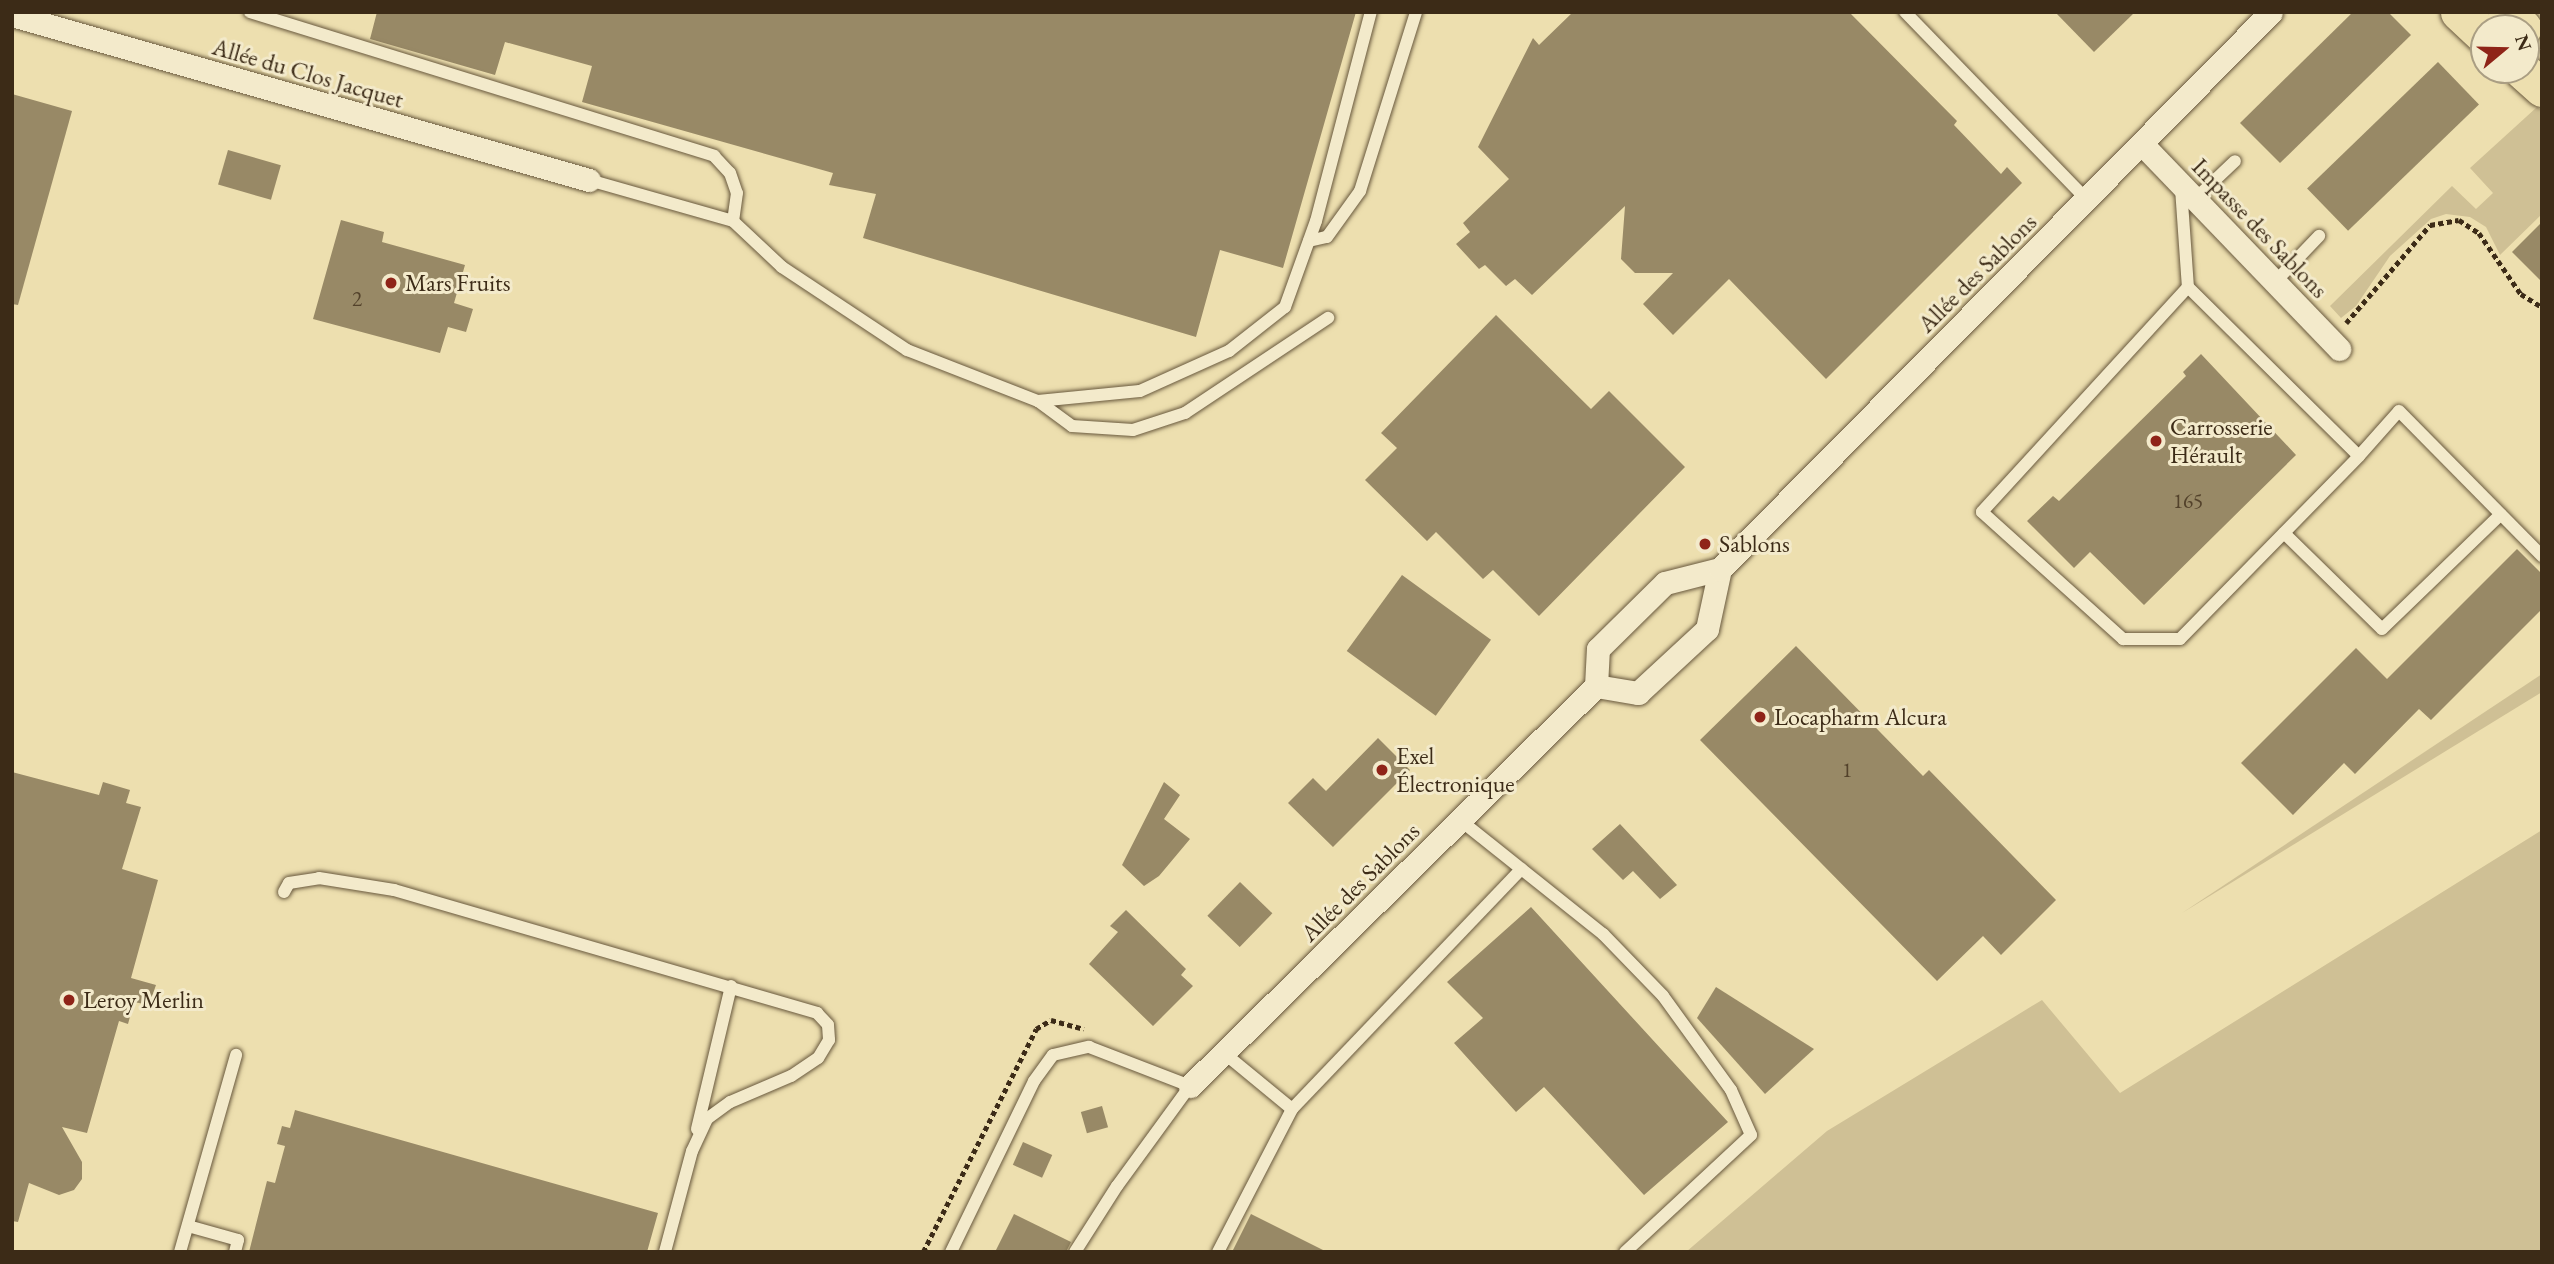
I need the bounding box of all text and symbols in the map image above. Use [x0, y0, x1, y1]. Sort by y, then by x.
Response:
north arrow [2470, 14, 2540, 84]
text: N [2509, 31, 2538, 54]
street label: Allée du Clos Jacquet [209, 32, 407, 114]
street label: Impasse des Sablons [2186, 152, 2334, 304]
street label: Allée des Sablons [1912, 208, 2042, 338]
place label: Mars Fruits [405, 269, 510, 297]
marker: Mars Fruits [383, 275, 399, 291]
house number: 2 [352, 286, 362, 312]
place label: Carrosserie Hérault [2170, 413, 2273, 469]
marker: Carrosserie Hérault [2148, 433, 2164, 449]
house number: 165 [2173, 488, 2203, 514]
place label: Sablons [1719, 530, 1790, 558]
marker: Sablons [1697, 536, 1713, 552]
place label: Locapharm Alcura [1774, 703, 1947, 731]
marker: Locapharm Alcura [1752, 709, 1768, 725]
place label: Exel Électronique [1396, 742, 1515, 798]
house number: 1 [1842, 757, 1852, 783]
marker: Exel Électronique [1374, 762, 1390, 778]
street label: Allée des Sablons [1295, 817, 1425, 947]
place label: Leroy Merlin [83, 986, 204, 1014]
marker: Leroy Merlin [61, 992, 77, 1008]

